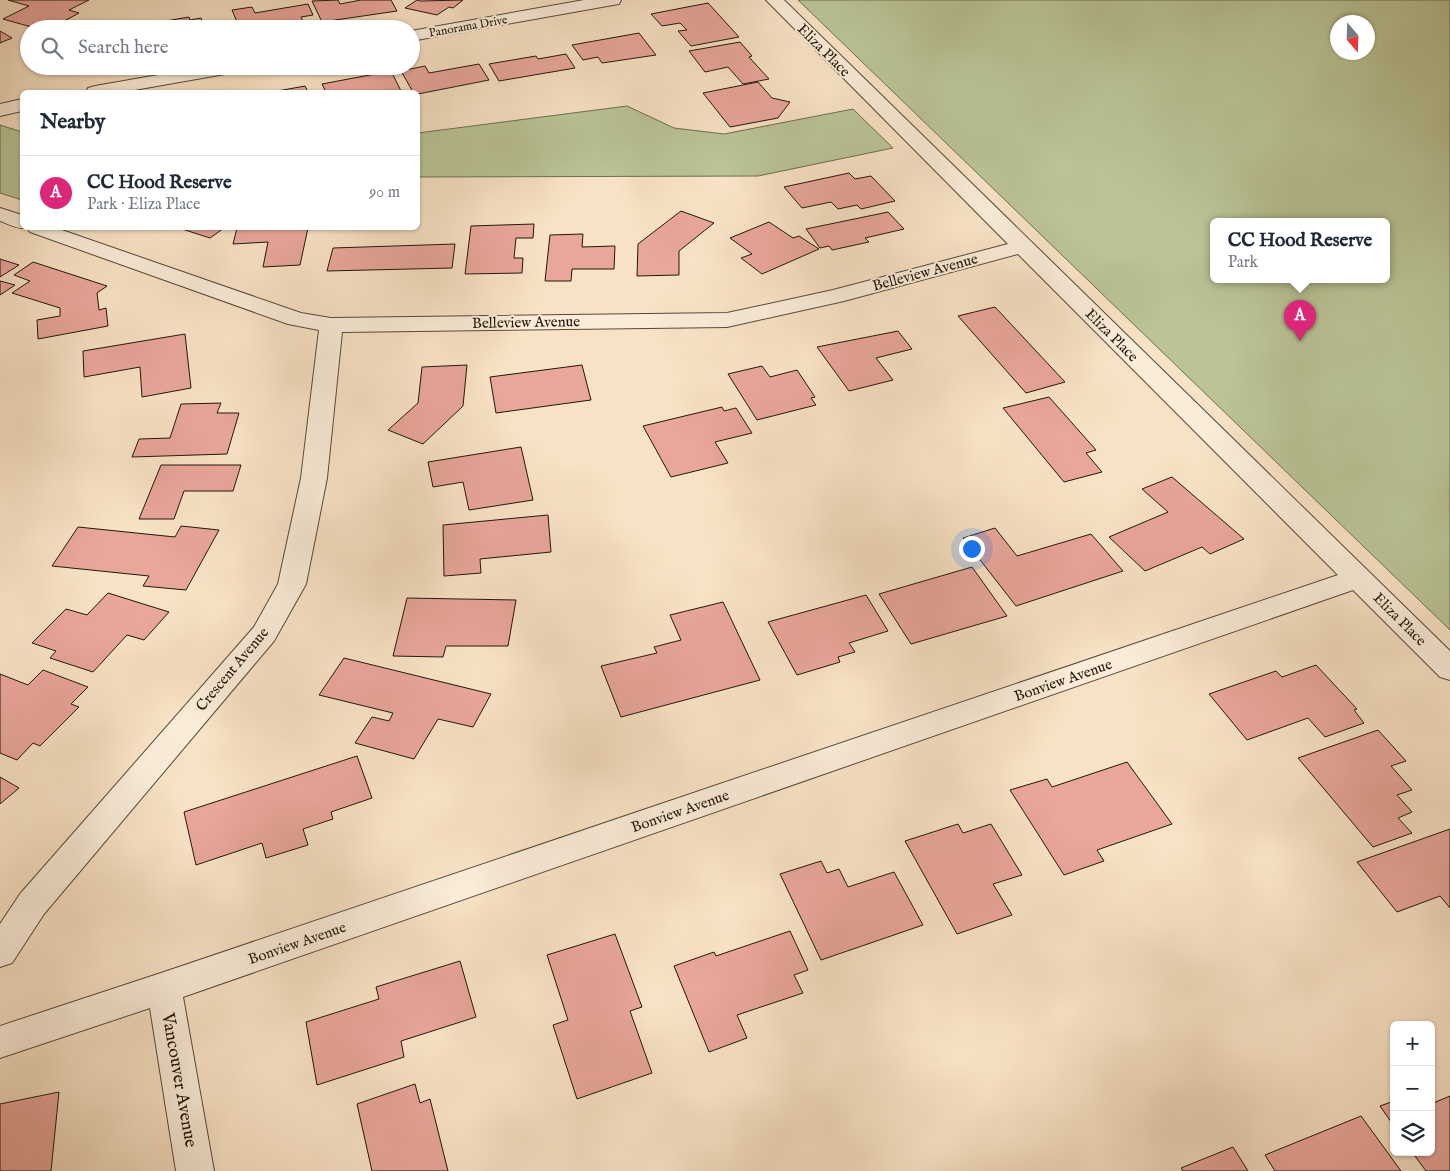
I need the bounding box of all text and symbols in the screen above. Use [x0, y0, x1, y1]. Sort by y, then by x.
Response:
street label: Panorama Drive [428, 12, 509, 41]
north arrow [1330, 15, 1375, 60]
search box [20, 20, 420, 75]
street label: Eliza Place [793, 20, 854, 81]
icon: search [38, 34, 66, 62]
text: Search here [78, 36, 169, 60]
text: Nearby [40, 109, 105, 136]
text: CC Hood Reserve [87, 171, 232, 195]
text: A [51, 183, 61, 203]
text: 90 m [369, 183, 400, 203]
text: Park · Eliza Place [87, 195, 200, 215]
popup [1210, 218, 1390, 283]
text: CC Hood Reserve [1228, 229, 1372, 253]
street label: Belleview Avenue [870, 249, 980, 296]
text: Park [1228, 253, 1258, 273]
pin: A [1284, 300, 1316, 341]
street label: Eliza Place [1081, 305, 1142, 366]
street label: Belleview Avenue [472, 312, 580, 333]
your location [959, 536, 985, 562]
street label: Eliza Place [1369, 589, 1430, 650]
street label: Crescent Avenue [192, 623, 273, 715]
street label: Bonview Avenue [1012, 655, 1115, 706]
street label: Bonview Avenue [629, 786, 732, 837]
street label: Bonview Avenue [246, 918, 349, 969]
street label: Vancouver Avenue [155, 1010, 202, 1149]
map controls [1390, 1021, 1435, 1156]
button: + [1390, 1021, 1435, 1066]
button: − [1390, 1066, 1435, 1111]
button: layers [1390, 1111, 1435, 1156]

